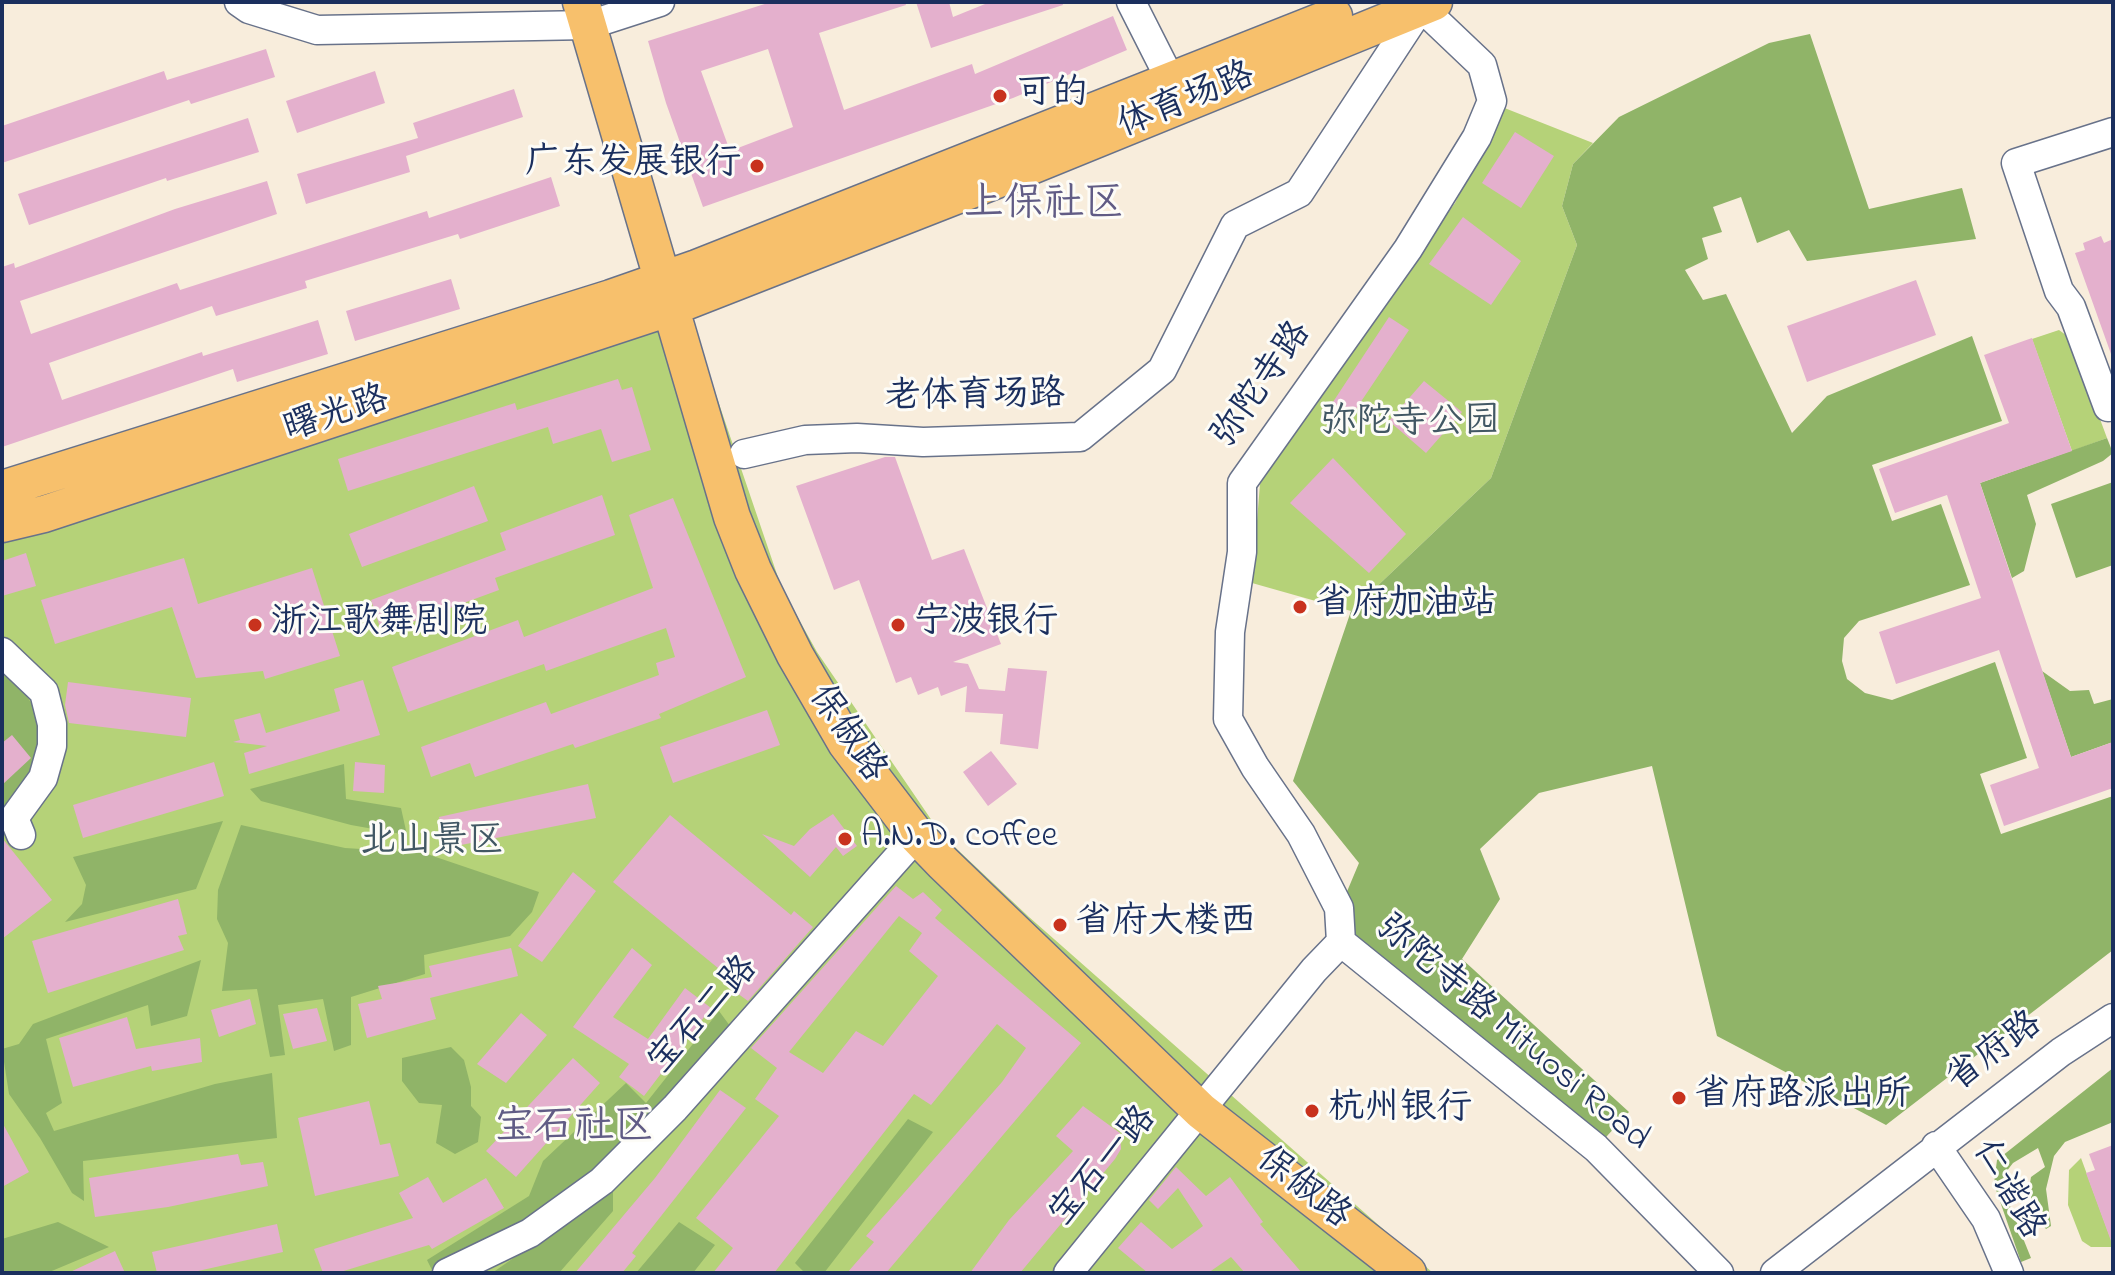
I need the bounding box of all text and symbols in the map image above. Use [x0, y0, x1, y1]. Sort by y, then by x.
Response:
street label: 体育场路 [1112, 56, 1262, 150]
place label: 可的 [1016, 74, 1088, 118]
marker: 可的 [991, 87, 1009, 105]
place label: 广东发展银行 [525, 144, 741, 188]
marker: 广东发展银行 [748, 157, 766, 175]
district label: 上保社区 [964, 183, 1124, 231]
street label: 弥陀寺路 [1205, 315, 1323, 457]
street label: 老体育场路 [885, 376, 1065, 422]
street label: 曙光路 [279, 380, 395, 454]
park label: 弥陀寺公园 [1320, 403, 1500, 447]
place label: 省府加油站 [1316, 585, 1496, 629]
marker: 省府加油站 [1291, 598, 1309, 616]
place label: 浙江歌舞剧院 [271, 603, 487, 647]
place label: 宁波银行 [914, 603, 1058, 647]
marker: 浙江歌舞剧院 [246, 616, 264, 634]
marker: 宁波银行 [889, 616, 907, 634]
street label: 保俶路 [797, 678, 893, 792]
place label: A.N.D. coffee [861, 817, 1058, 861]
park label: 北山景区 [360, 822, 504, 866]
marker: A.N.D. coffee [836, 830, 854, 848]
place label: 省府大楼西 [1076, 903, 1256, 947]
street label: 弥陀寺路 Mituosi Road [1365, 908, 1657, 1162]
marker: 省府大楼西 [1051, 916, 1069, 934]
street label: 宝石二路 [641, 949, 769, 1085]
street label: 省府路 [1940, 1004, 2052, 1104]
place label: 省府路派出所 [1695, 1076, 1911, 1120]
place label: 杭州银行 [1328, 1089, 1472, 1133]
marker: 省府路派出所 [1670, 1089, 1688, 1107]
street label: 宝石一路 [1042, 1099, 1168, 1237]
marker: 杭州银行 [1303, 1102, 1321, 1120]
district label: 宝石社区 [494, 1106, 654, 1154]
street label: 仁谐路 [1960, 1133, 2052, 1249]
street label: 保俶路 [1246, 1140, 1358, 1240]

